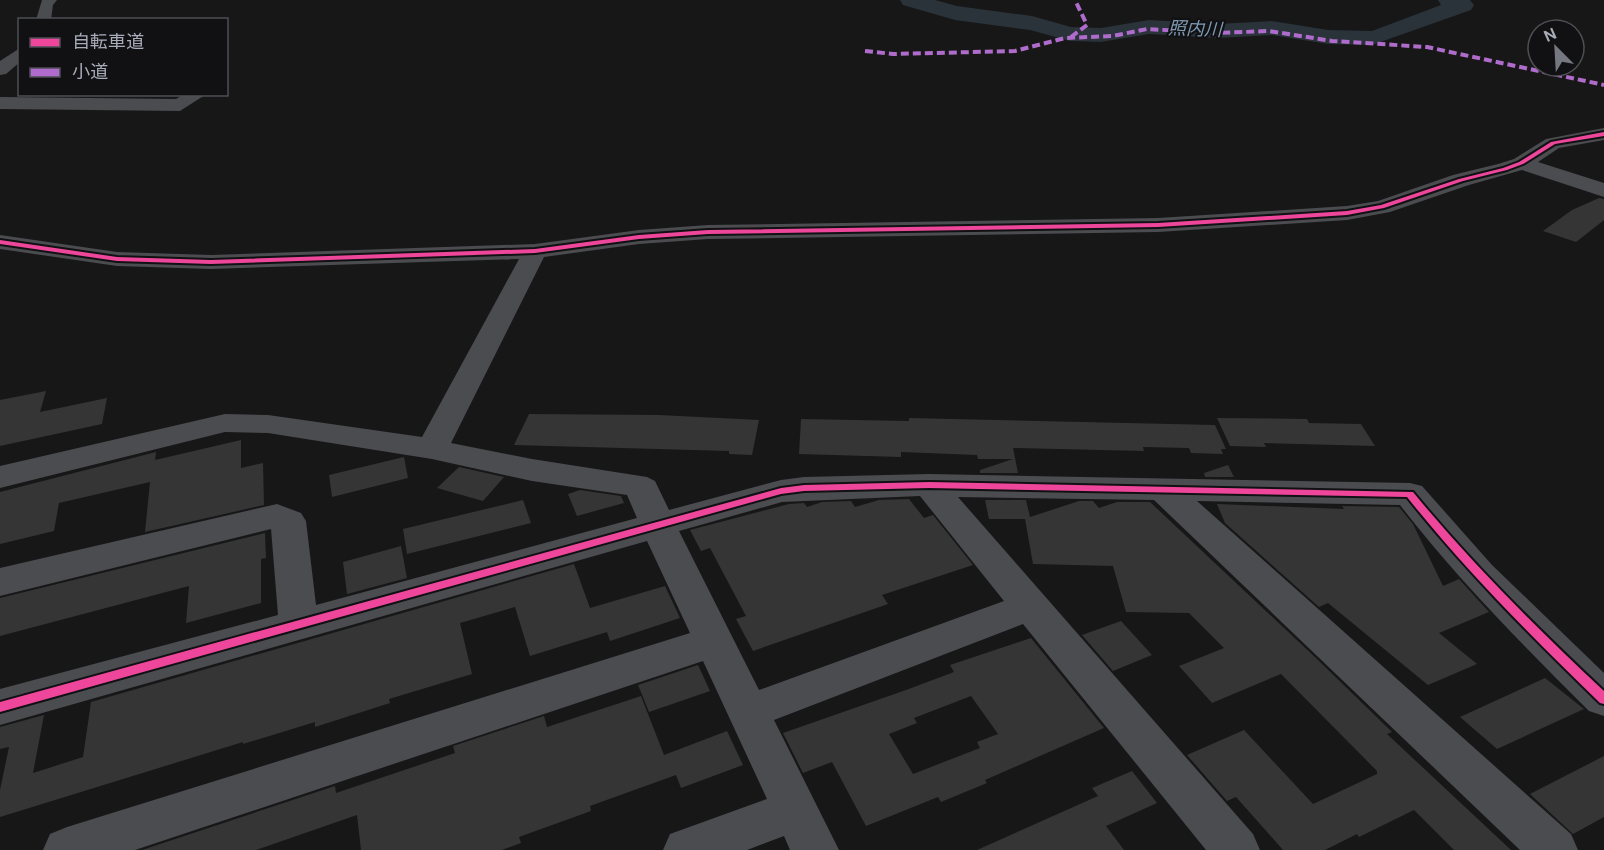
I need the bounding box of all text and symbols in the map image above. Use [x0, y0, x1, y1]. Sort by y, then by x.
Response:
water label: 照内川 [1168, 16, 1224, 42]
legend [18, 18, 228, 96]
north arrow [1526, 18, 1586, 78]
text: N [1541, 23, 1560, 47]
text: 自転車道 [72, 30, 144, 54]
text: 小道 [72, 60, 108, 84]

